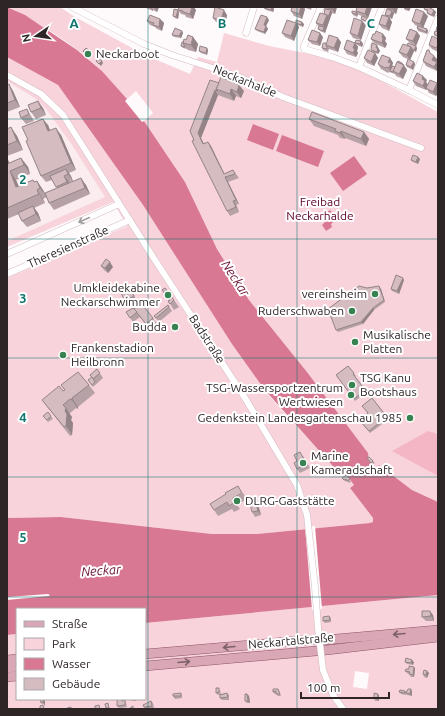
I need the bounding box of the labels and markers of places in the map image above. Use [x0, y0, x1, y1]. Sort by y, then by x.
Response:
place label: Neckarboot [96, 47, 160, 60]
marker: Neckarboot [83, 49, 93, 59]
place label: Umkleidekabine Neckarschwimmer [61, 281, 160, 308]
place label: vereinsheim [302, 287, 367, 300]
marker: vereinsheim [370, 289, 380, 299]
marker: Umkleidekabine Neckarschwimmer [163, 290, 173, 300]
place label: Ruderschwaben [258, 304, 344, 317]
marker: Ruderschwaben [347, 306, 357, 316]
place label: Budda [132, 320, 167, 333]
marker: Budda [170, 322, 180, 332]
place label: Musikalische Platten [363, 328, 431, 355]
marker: Musikalische Platten [350, 337, 360, 347]
place label: Frankenstadion Heilbronn [71, 341, 154, 368]
marker: Frankenstadion Heilbronn [58, 350, 68, 360]
place label: TSG Kanu Bootshaus [360, 371, 417, 398]
marker: TSG Kanu Bootshaus [347, 380, 357, 390]
place label: TSG-Wassersportzentrum Wertwiesen [206, 381, 343, 408]
marker: TSG-Wassersportzentrum Wertwiesen [346, 390, 356, 400]
place label: Gedenkstein Landesgartenschau 1985 [198, 411, 402, 424]
marker: Gedenkstein Landesgartenschau 1985 [405, 413, 415, 423]
place label: Marine Kameradschaft [311, 449, 393, 476]
marker: Marine Kameradschaft [298, 458, 308, 468]
place label: DLRG-Gaststätte [245, 494, 335, 507]
marker: DLRG-Gaststätte [232, 496, 242, 506]

